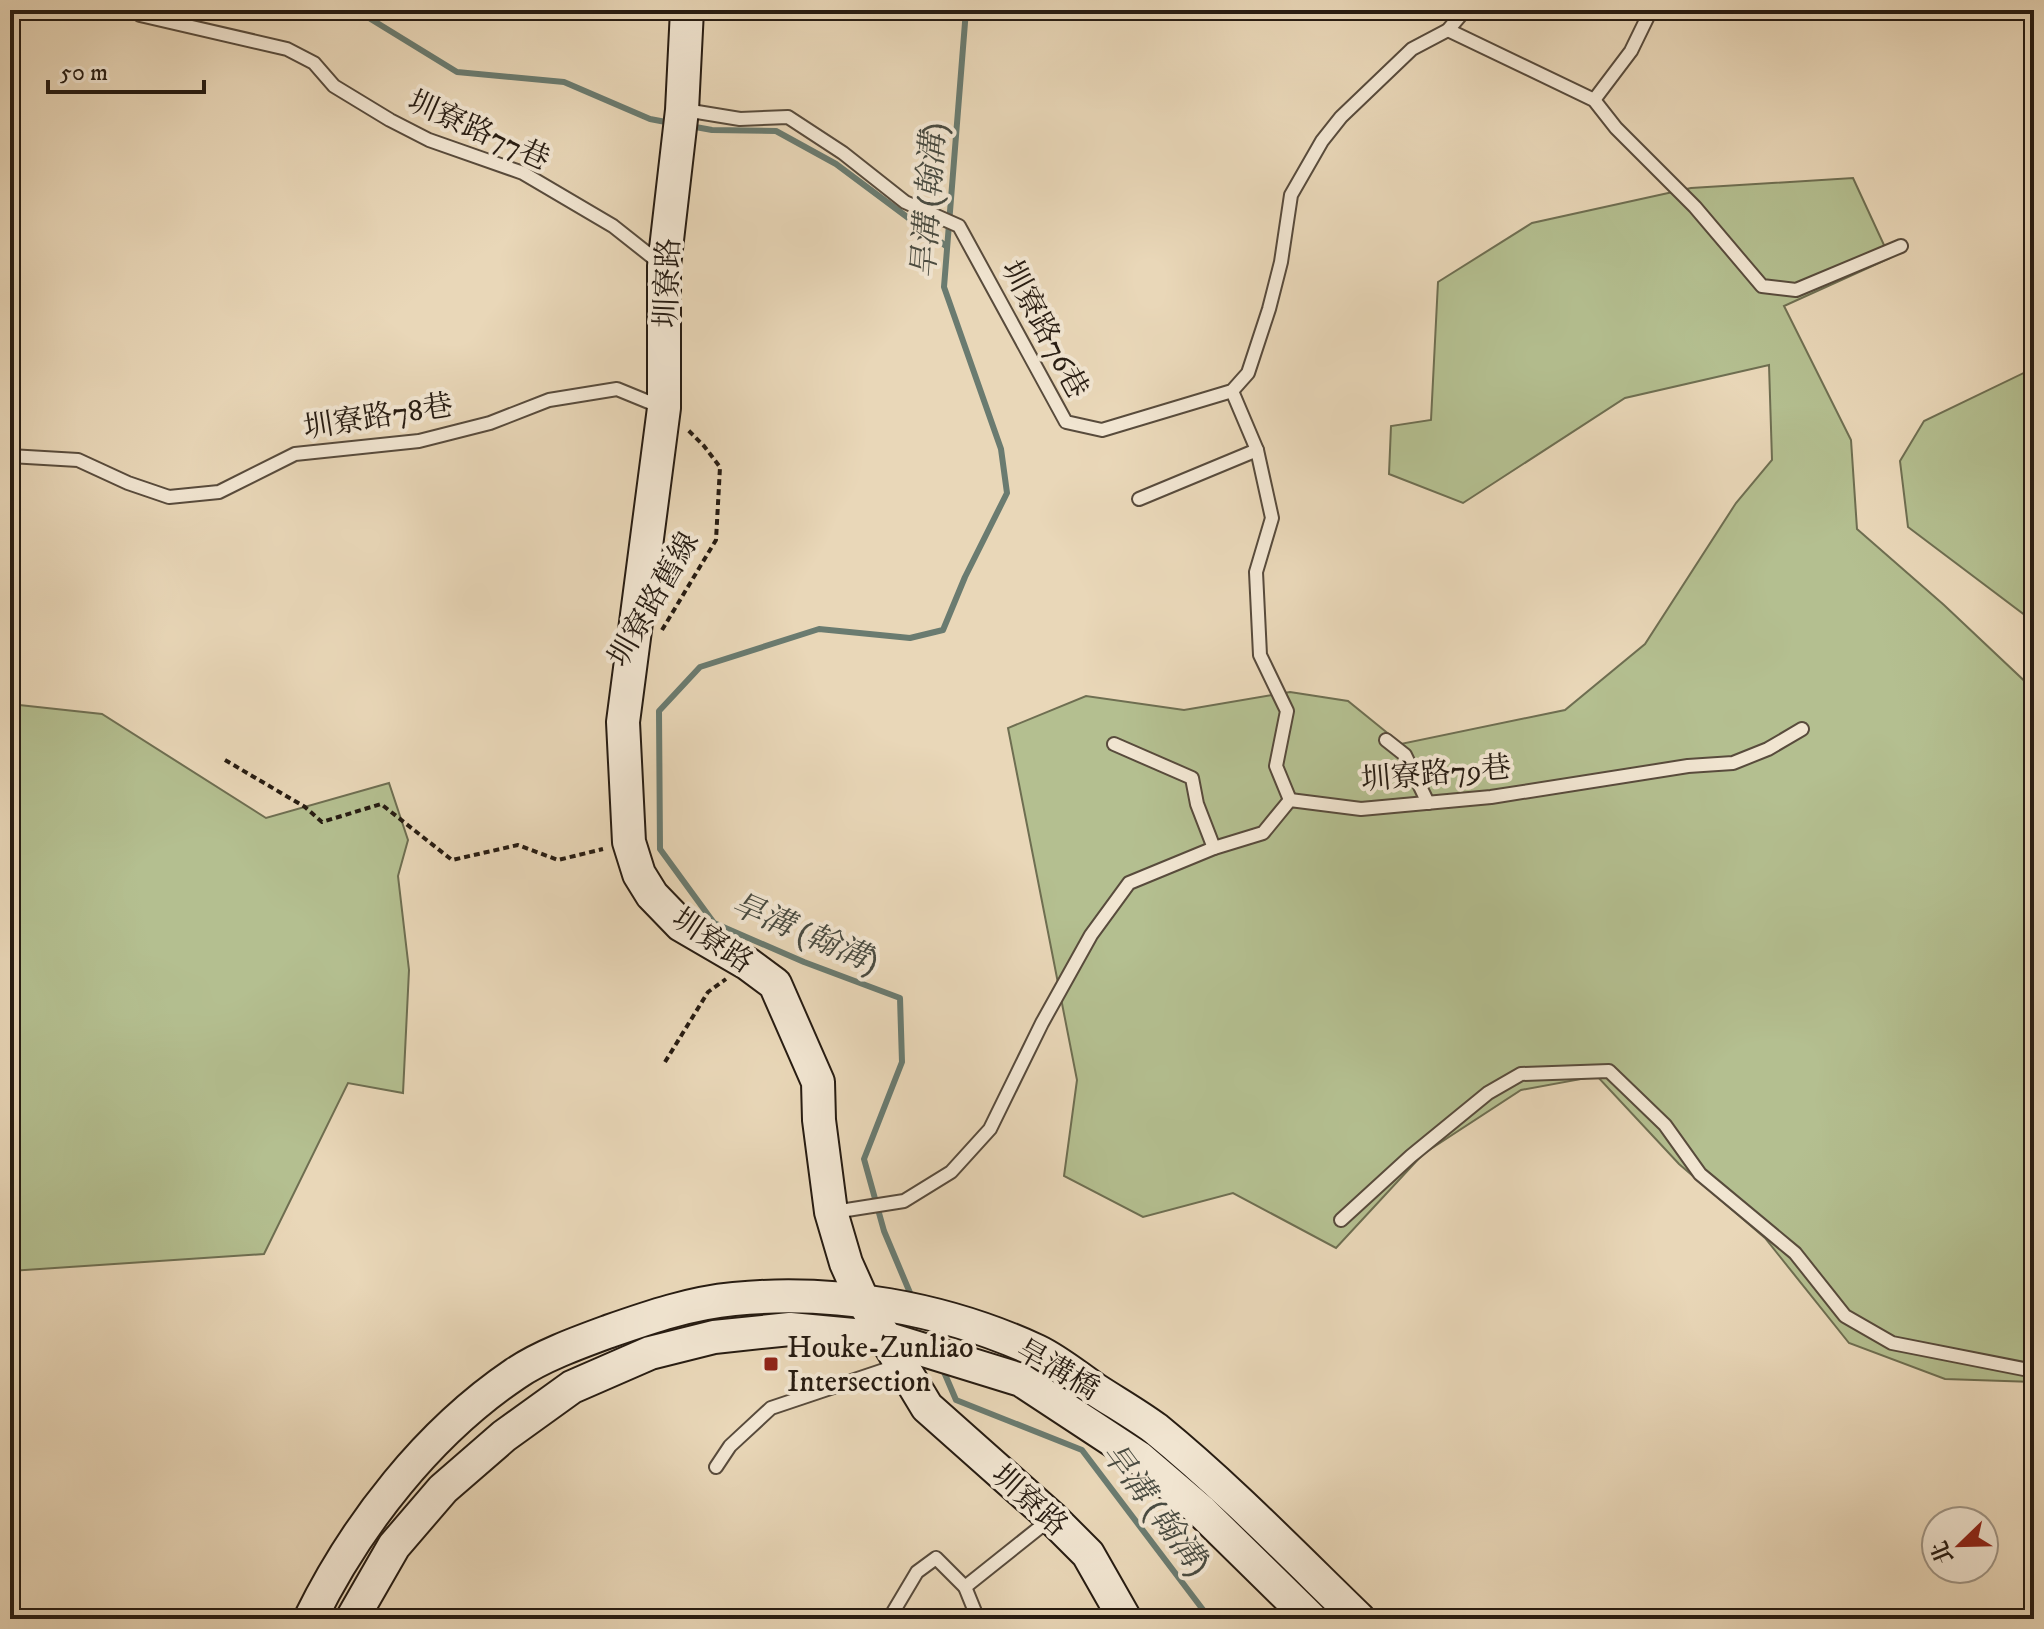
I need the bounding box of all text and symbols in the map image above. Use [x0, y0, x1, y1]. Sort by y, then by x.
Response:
scale bar [48, 44, 204, 94]
text: 50 m [60, 58, 108, 88]
street label: 圳寮路77巷 [402, 84, 555, 179]
water label: 旱溝 (翰溝) [905, 122, 955, 280]
street label: 圳寮路 [648, 237, 689, 329]
street label: 圳寮路76巷 [992, 254, 1096, 405]
street label: 圳寮路78巷 [301, 387, 456, 448]
street label: 圳寮路舊線 [601, 526, 708, 674]
street label: 圳寮路79巷 [1359, 749, 1513, 799]
water label: 旱溝 (翰溝) [725, 885, 884, 983]
street label: 圳寮路 [665, 901, 760, 982]
place label: Houke-Zunliao Intersection [787, 1330, 974, 1401]
street label: 旱溝橋 [1009, 1332, 1105, 1409]
marker: Houke-Zunliao Intersection [762, 1355, 780, 1373]
water label: 旱溝 (翰溝) [1092, 1435, 1217, 1583]
street label: 圳寮路 [983, 1457, 1075, 1545]
north arrow [1920, 1505, 2000, 1585]
text: 北 [1926, 1537, 1960, 1568]

